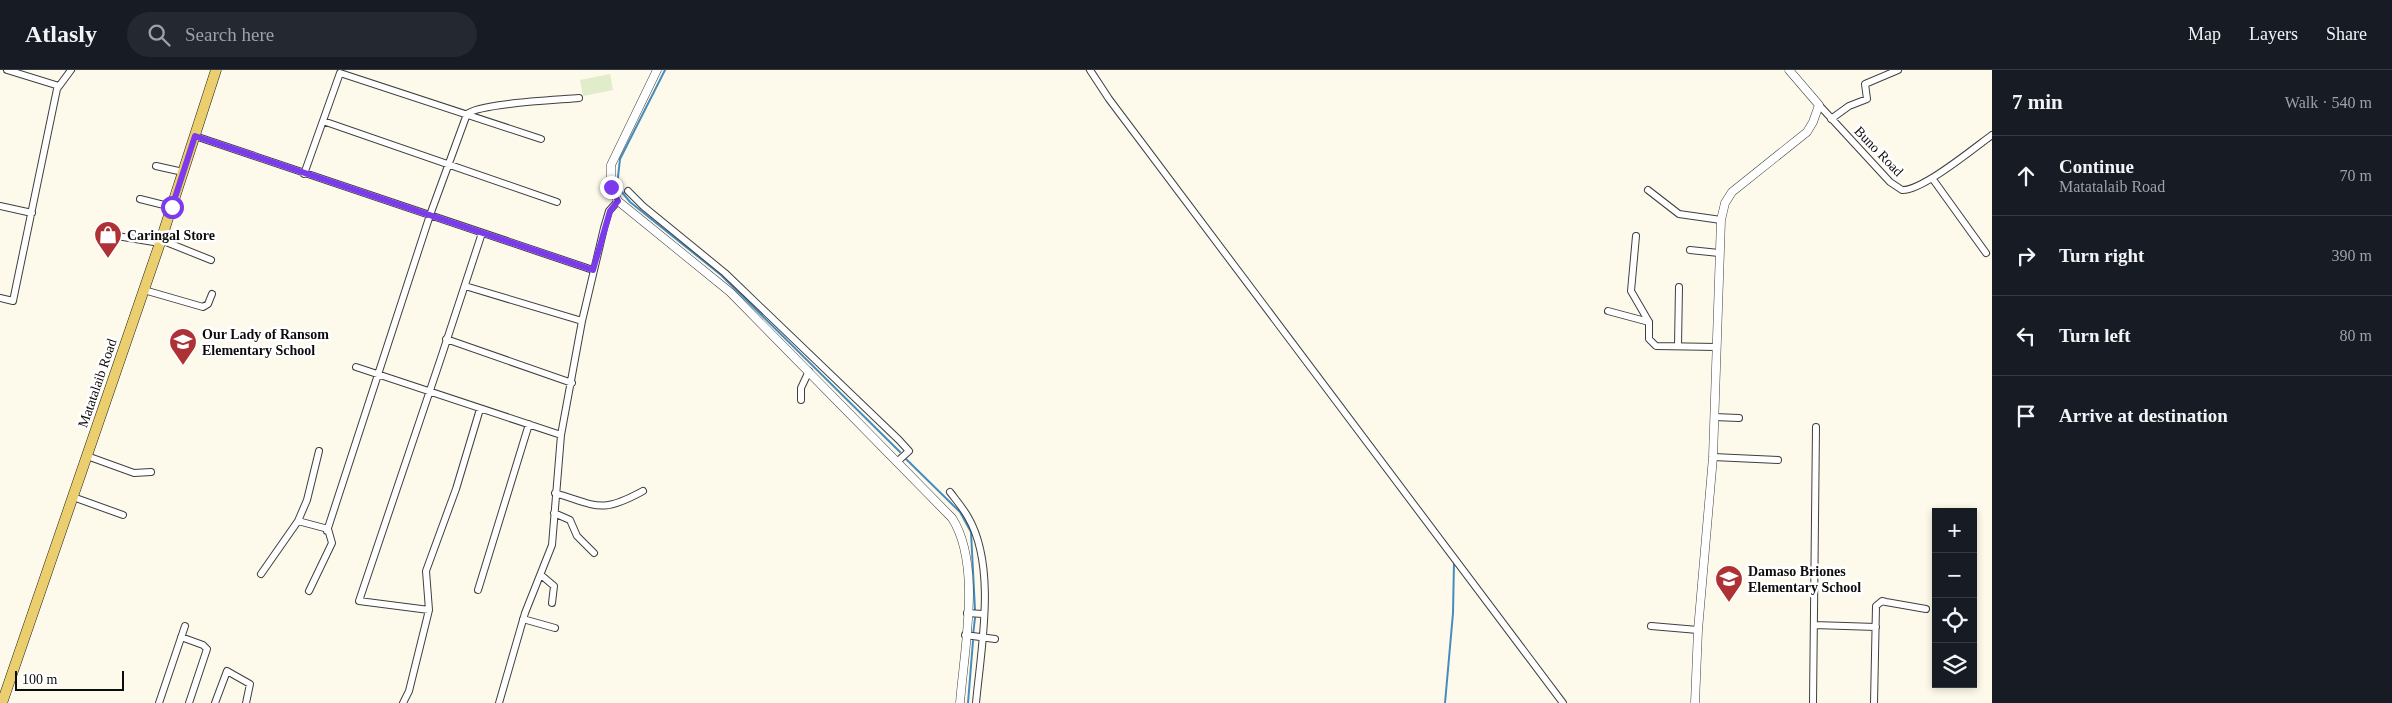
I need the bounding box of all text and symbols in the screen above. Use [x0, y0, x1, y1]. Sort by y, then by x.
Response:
search box [127, 12, 477, 57]
text: Atlasly [25, 21, 97, 47]
icon: search [145, 21, 173, 49]
text: Search here [185, 24, 274, 45]
text: Map [2188, 24, 2221, 44]
text: Layers [2249, 24, 2298, 44]
text: Share [2326, 24, 2367, 44]
text: 7 min [2012, 90, 2063, 114]
text: Walk · 540 m [2285, 94, 2372, 111]
street label: Buno Road [1851, 123, 1906, 179]
text: Continue [2059, 156, 2134, 177]
icon: ahead [2012, 162, 2040, 190]
text: 70 m [2340, 167, 2372, 184]
route end [600, 176, 623, 199]
text: Matatalaib Road [2059, 178, 2165, 195]
route start [161, 196, 184, 219]
shop icon: Caringal Store [93, 220, 123, 259]
place label: Caringal Store [127, 228, 215, 243]
icon: right [2012, 242, 2040, 270]
text: Turn right [2059, 245, 2144, 266]
text: 390 m [2332, 247, 2372, 264]
icon: left [2012, 322, 2040, 350]
text: Turn left [2059, 325, 2131, 346]
school or university icon: Our Lady of Ransom Elementary School [168, 327, 198, 366]
place label: Our Lady of Ransom Elementary School [202, 327, 329, 358]
text: 80 m [2340, 327, 2372, 344]
street label: Matatalaib Road [75, 337, 120, 430]
icon: arrive [2012, 402, 2040, 430]
text: Arrive at destination [2059, 405, 2228, 426]
map controls [1932, 508, 1977, 688]
button: + [1932, 508, 1977, 553]
button: − [1932, 553, 1977, 598]
school or university icon: Damaso Briones Elementary School [1714, 564, 1744, 603]
place label: Damaso Briones Elementary School [1748, 564, 1861, 595]
button: locate [1932, 598, 1977, 643]
button: layers [1932, 643, 1977, 688]
scale bar [15, 668, 124, 691]
text: 100 m [22, 672, 57, 687]

